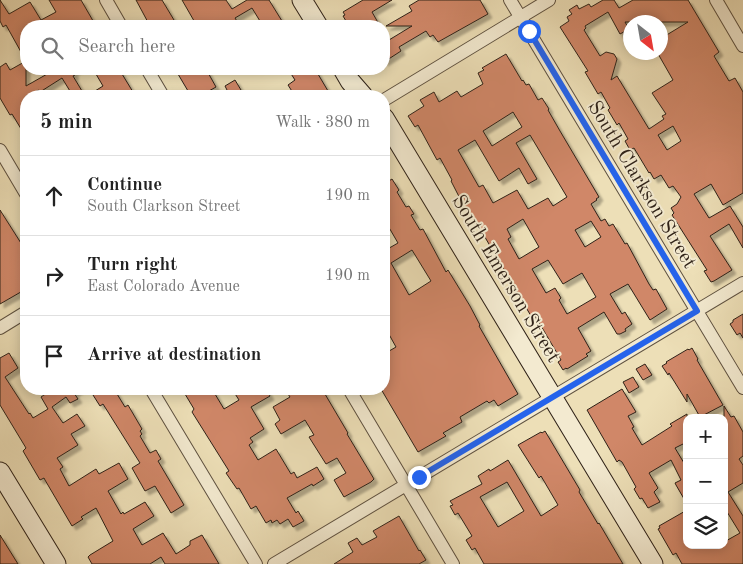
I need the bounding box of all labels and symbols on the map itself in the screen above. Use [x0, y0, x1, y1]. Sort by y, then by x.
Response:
north arrow [623, 15, 668, 60]
route start [518, 20, 541, 43]
street label: South Clarkson Street [583, 98, 699, 272]
street label: South Emerson Street [447, 192, 563, 366]
route end [408, 466, 431, 489]

